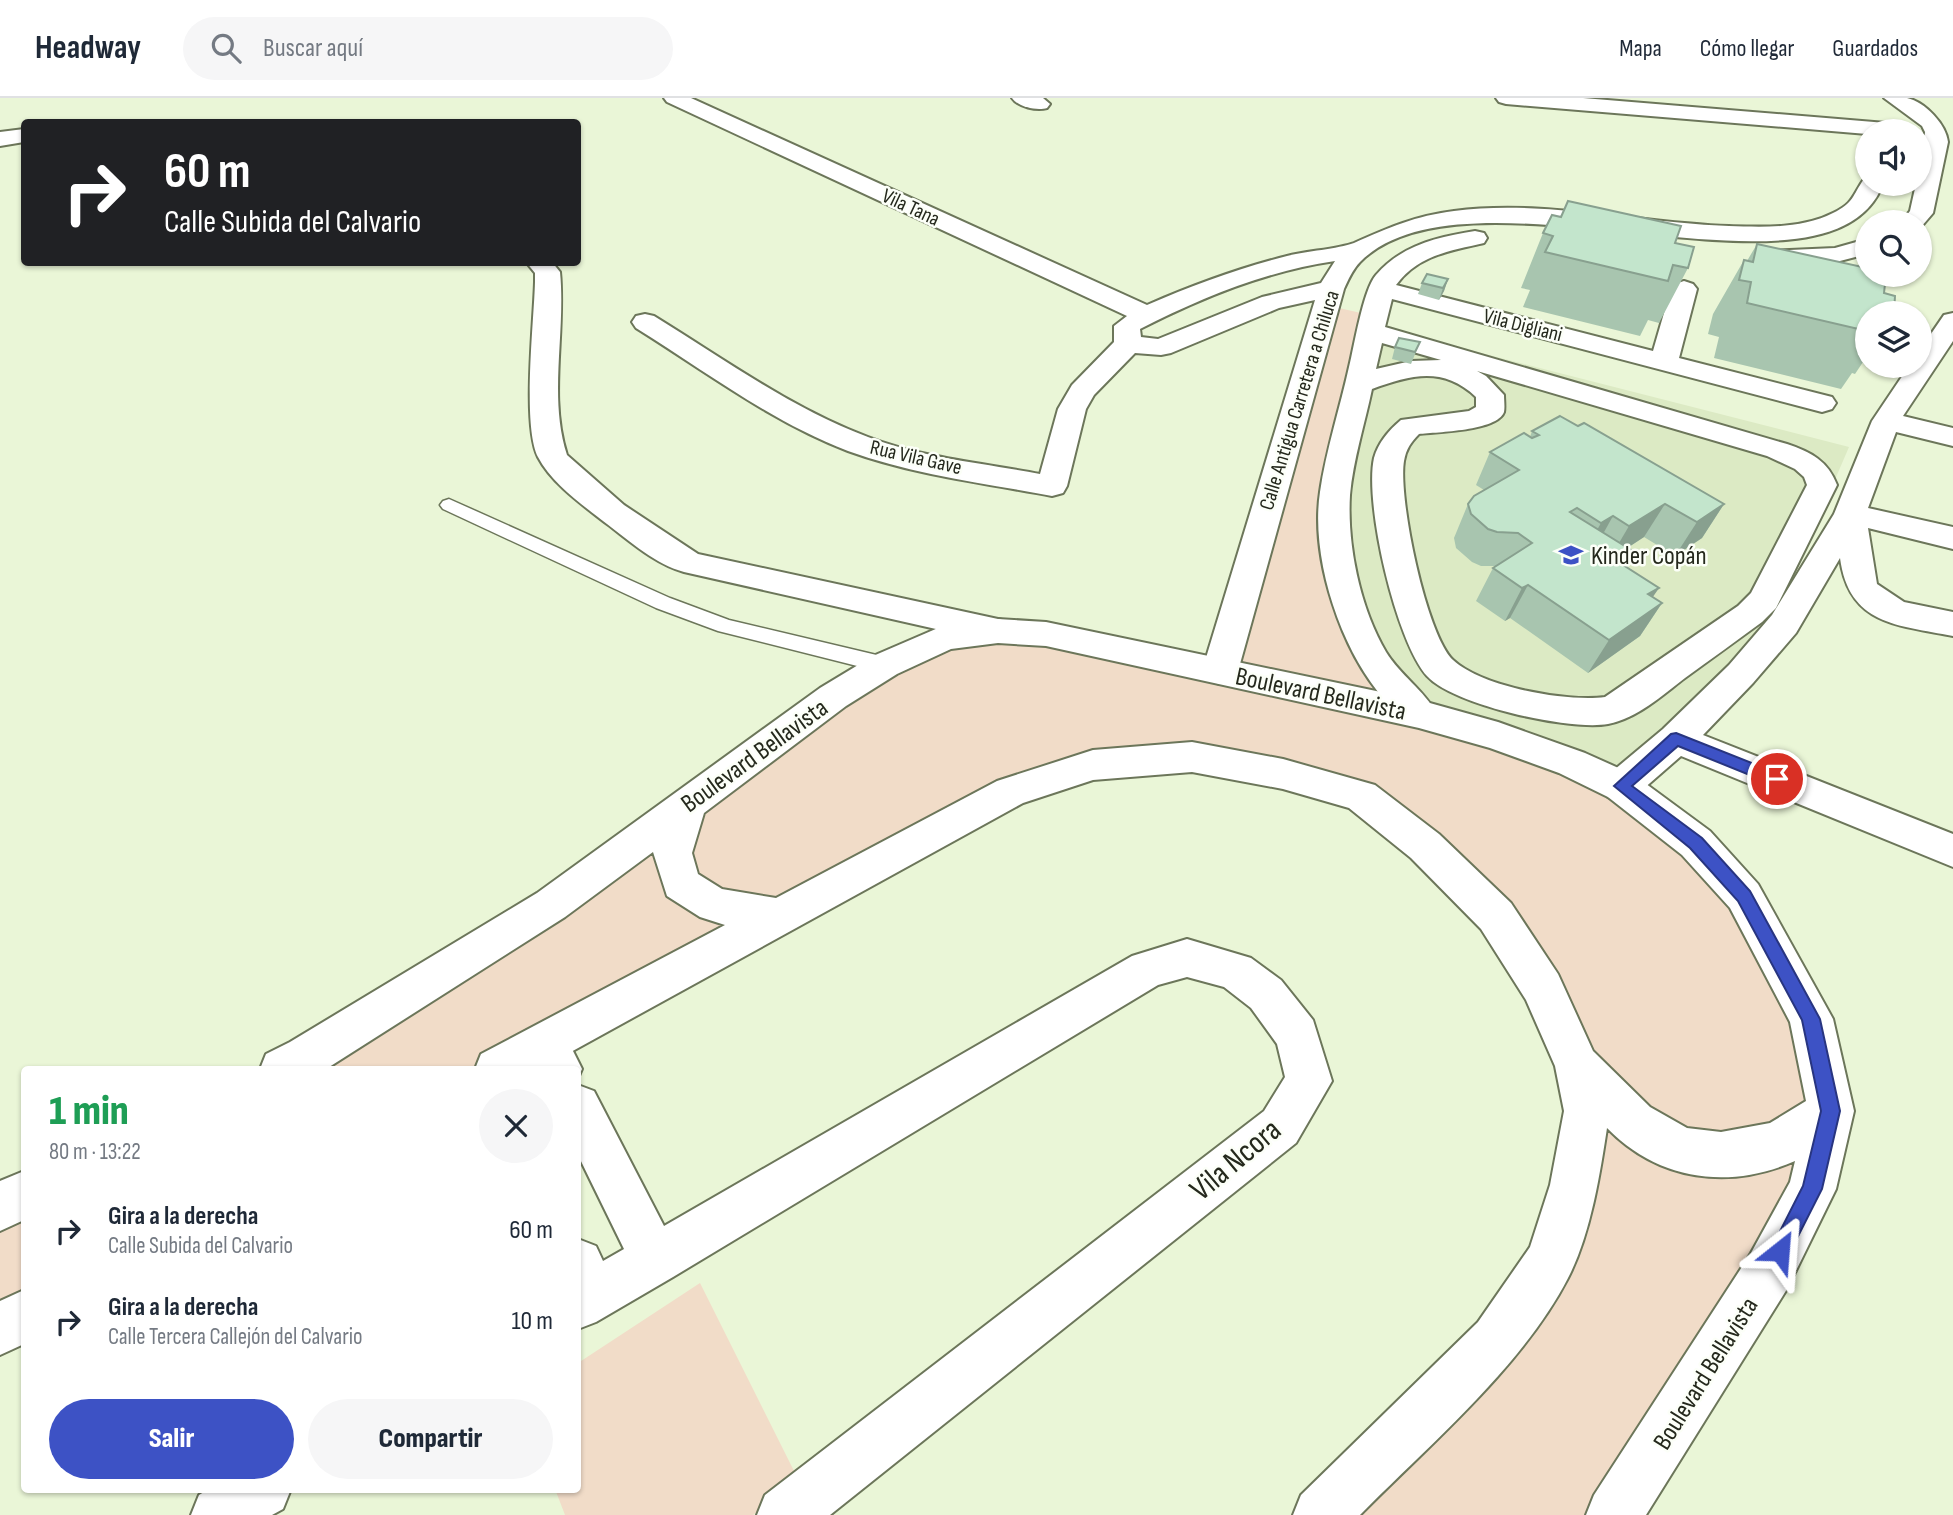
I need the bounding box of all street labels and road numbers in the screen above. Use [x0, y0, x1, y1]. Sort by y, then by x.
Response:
street label: Vila Tana [878, 183, 944, 232]
street label: Calle Antigua Carretera a Chiluca [1254, 287, 1345, 513]
street label: Vila Digliani [1481, 304, 1565, 347]
street label: Rua Vila Gave [868, 435, 964, 480]
street label: Boulevard Bellavista [1233, 661, 1409, 728]
street label: Boulevard Bellavista [676, 693, 834, 820]
street label: Vila Ncora [1182, 1111, 1289, 1209]
street label: Boulevard Bellavista [1647, 1292, 1765, 1456]

